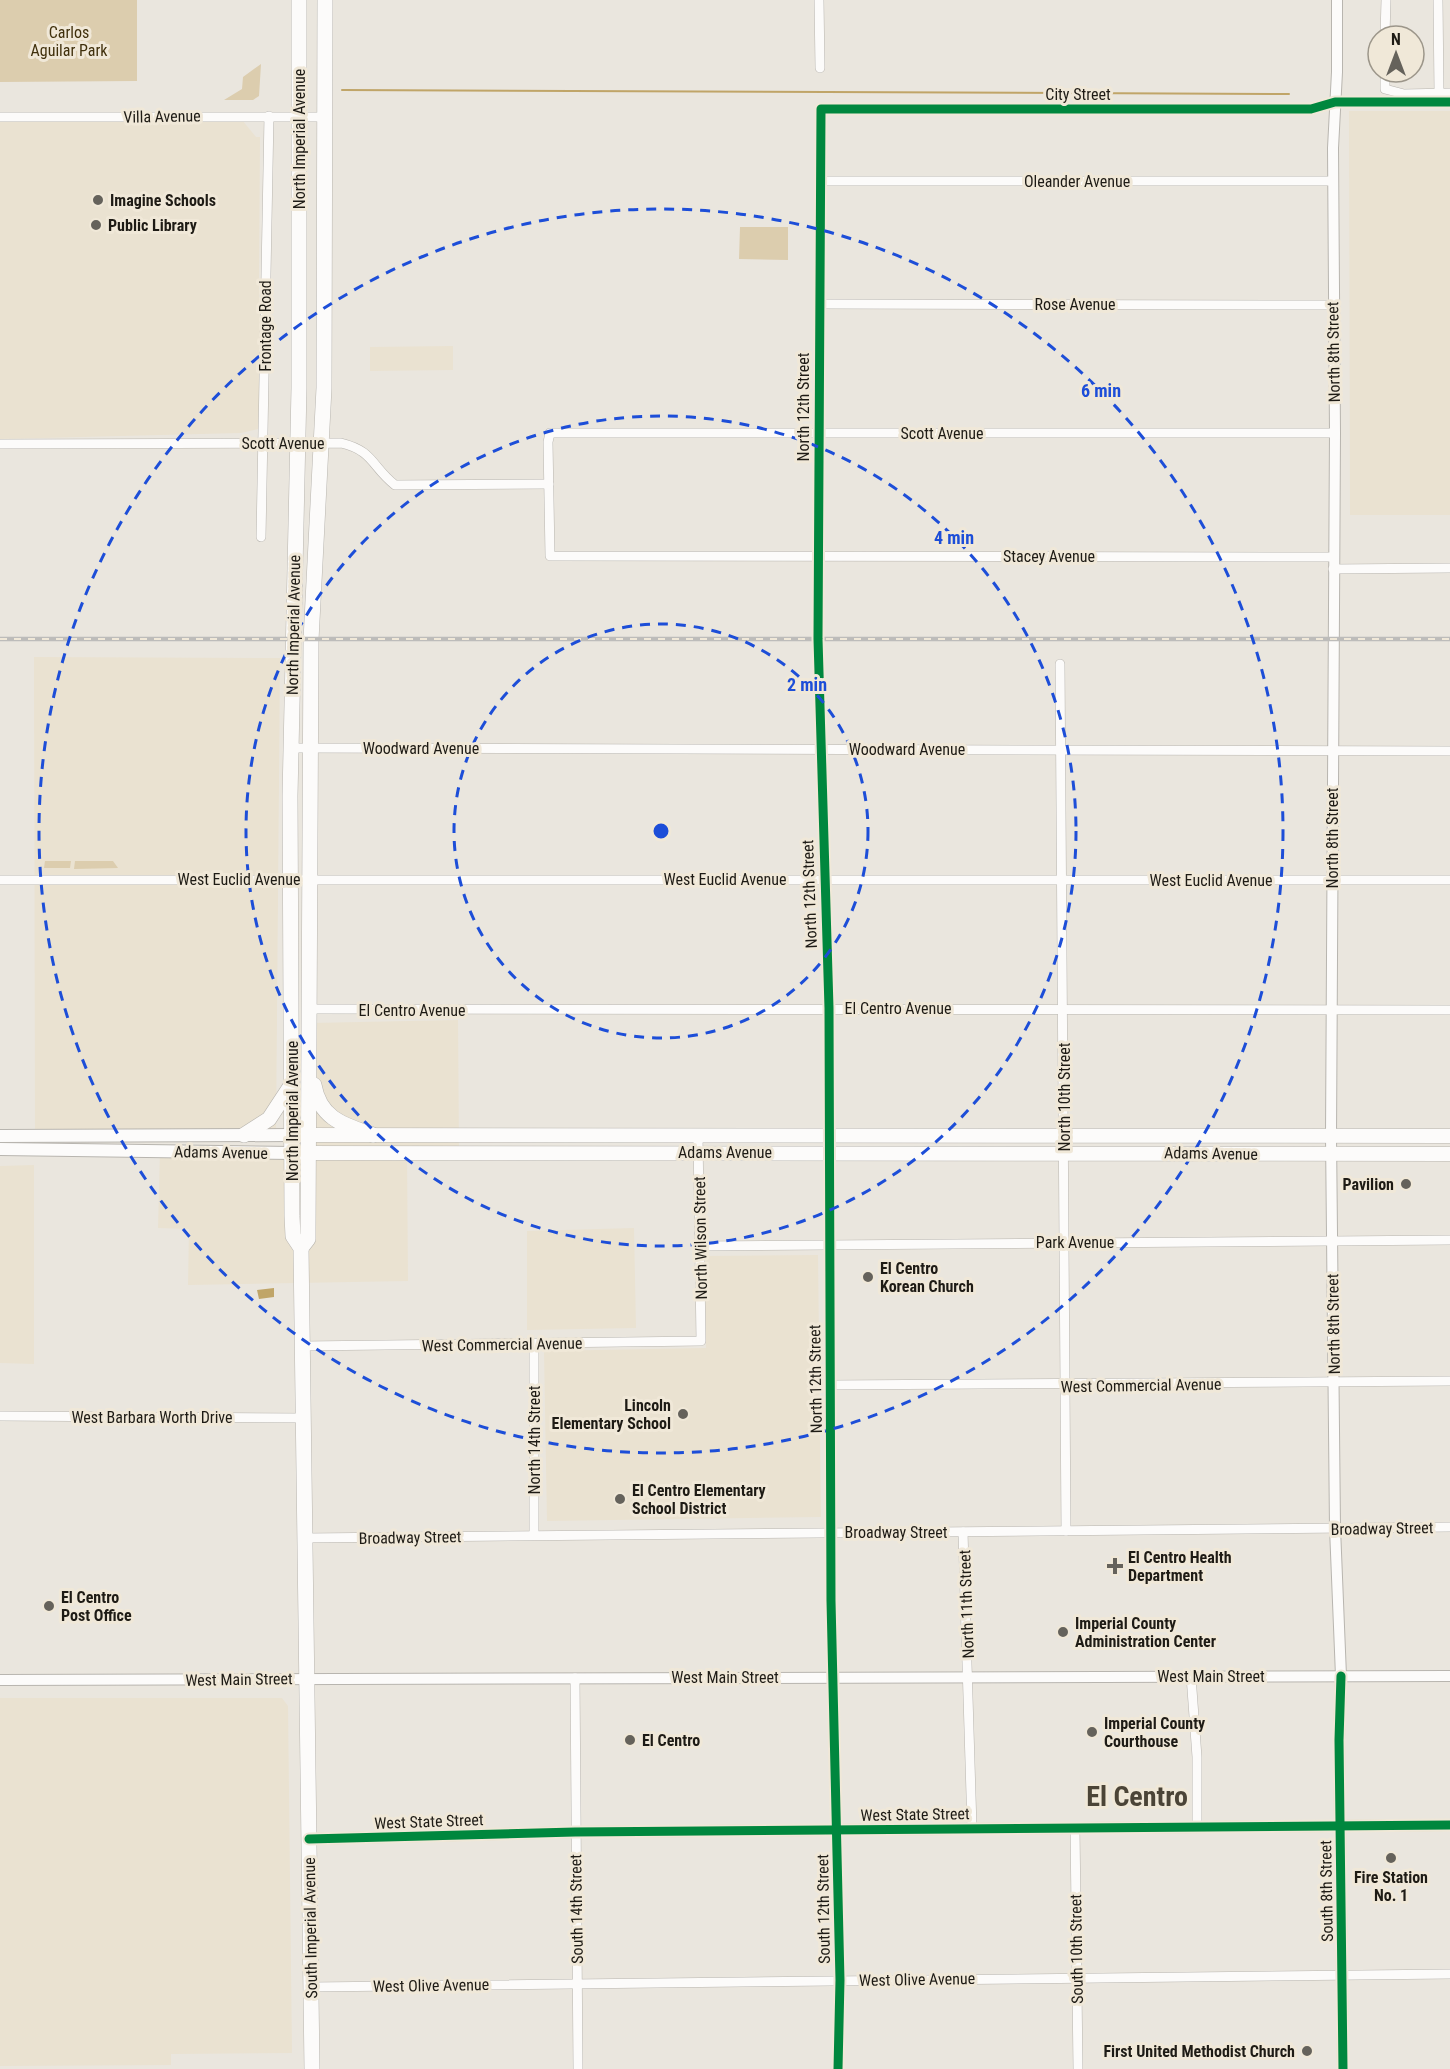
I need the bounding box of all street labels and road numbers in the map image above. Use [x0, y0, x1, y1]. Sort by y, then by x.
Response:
street label: North Imperial Avenue [290, 69, 309, 209]
street label: City Street [1045, 85, 1111, 104]
street label: Villa Avenue [123, 106, 201, 127]
street label: Oleander Avenue [1024, 172, 1130, 191]
street label: Frontage Road [256, 280, 275, 372]
street label: Rose Avenue [1034, 295, 1116, 314]
street label: North 8th Street [1323, 301, 1344, 403]
street label: North 12th Street [794, 352, 813, 461]
street label: Scott Avenue [901, 424, 983, 443]
street label: Scott Avenue [242, 434, 324, 453]
street label: Stacey Avenue [1003, 547, 1095, 566]
street label: North Imperial Avenue [283, 555, 304, 695]
street label: Woodward Avenue [363, 739, 479, 758]
street label: Woodward Avenue [849, 740, 965, 759]
street label: North 8th Street [1323, 787, 1342, 888]
street label: North 12th Street [798, 839, 821, 949]
street label: West Euclid Avenue [177, 870, 301, 889]
street label: West Euclid Avenue [663, 870, 787, 889]
street label: West Euclid Avenue [1149, 871, 1273, 890]
street label: El Centro Avenue [845, 999, 951, 1018]
street label: El Centro Avenue [359, 1001, 465, 1020]
street label: North Imperial Avenue [283, 1041, 302, 1181]
street label: North 10th Street [1055, 1042, 1074, 1151]
street label: Adams Avenue [174, 1142, 268, 1163]
street label: Adams Avenue [678, 1143, 772, 1162]
street label: Adams Avenue [1164, 1143, 1258, 1164]
street label: North Wilson Street [690, 1176, 711, 1300]
street label: Park Avenue [1036, 1233, 1114, 1252]
street label: North 8th Street [1323, 1273, 1344, 1375]
street label: North 12th Street [805, 1324, 826, 1434]
street label: West Commercial Avenue [422, 1334, 583, 1355]
street label: West Commercial Avenue [1061, 1375, 1222, 1396]
street label: North 14th Street [525, 1385, 544, 1494]
street label: West Barbara Worth Drive [71, 1408, 233, 1427]
street label: Broadway Street [1330, 1518, 1434, 1539]
street label: Broadway Street [845, 1523, 948, 1542]
street label: Broadway Street [358, 1527, 462, 1548]
street label: North 11th Street [955, 1549, 978, 1659]
street label: West Main Street [1157, 1667, 1265, 1686]
street label: West Main Street [671, 1668, 779, 1687]
street label: West Main Street [185, 1669, 293, 1690]
street label: West State Street [860, 1804, 970, 1825]
street label: West State Street [374, 1810, 484, 1833]
street label: South 8th Street [1316, 1840, 1337, 1942]
street label: South 14th Street [566, 1854, 587, 1964]
street label: South 12th Street [813, 1854, 834, 1964]
street label: South Imperial Avenue [300, 1857, 321, 1999]
street label: South 10th Street [1066, 1894, 1087, 2004]
street label: West Olive Avenue [859, 1969, 975, 1990]
street label: West Olive Avenue [373, 1975, 489, 1996]

